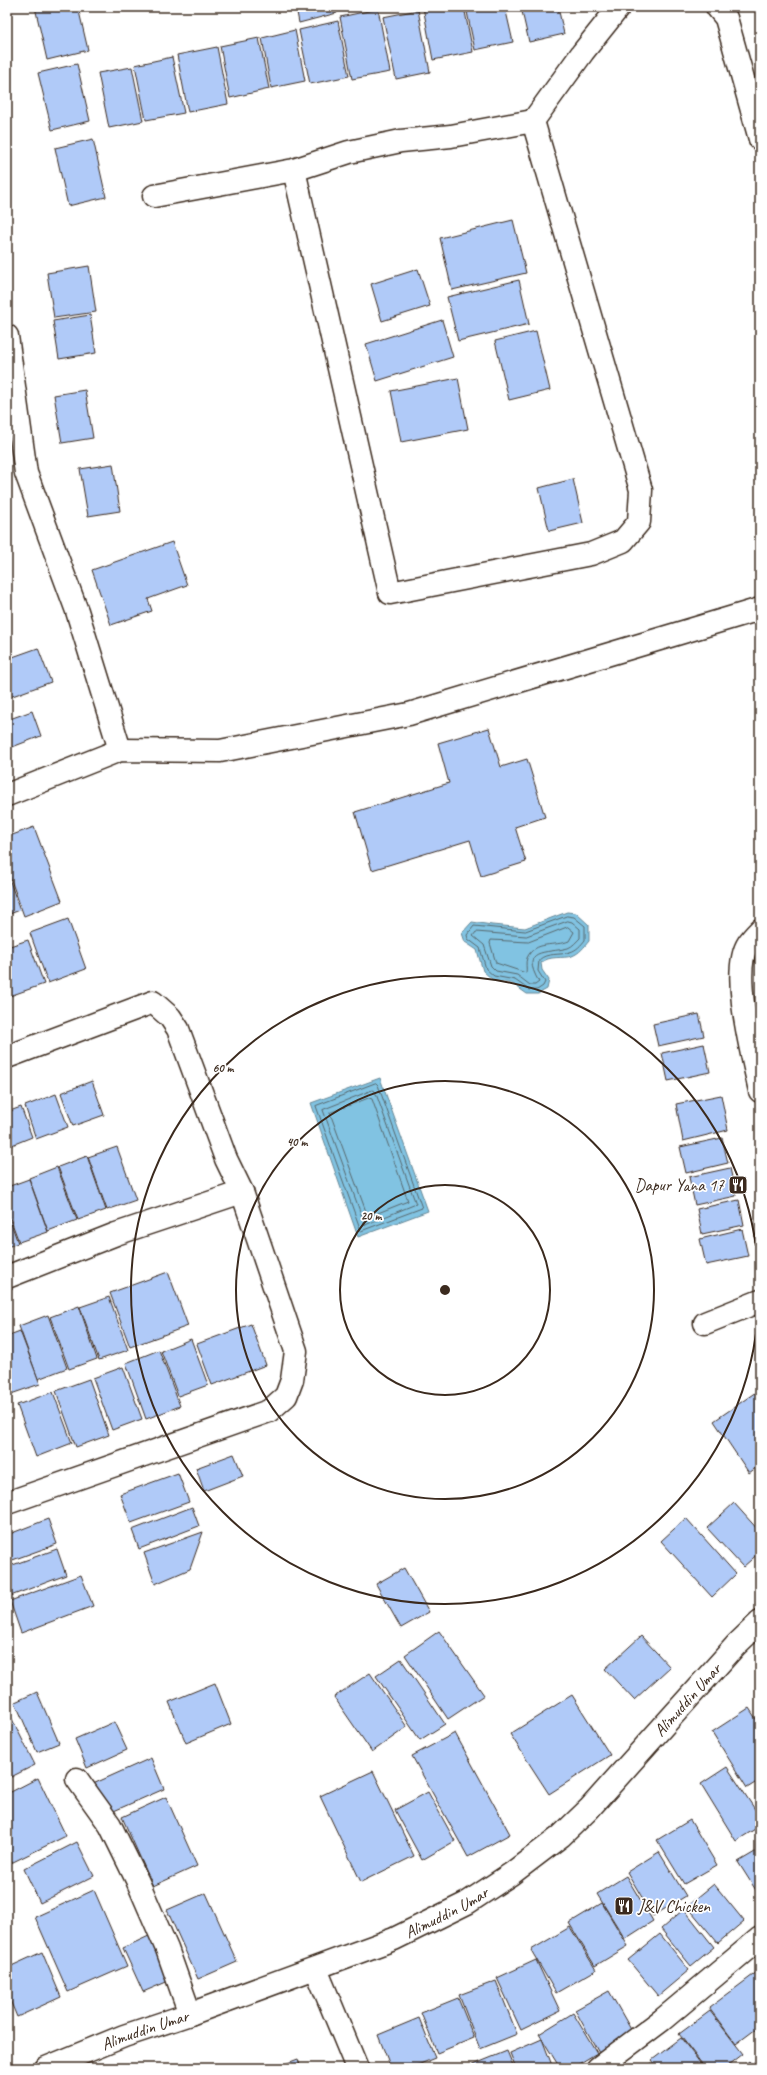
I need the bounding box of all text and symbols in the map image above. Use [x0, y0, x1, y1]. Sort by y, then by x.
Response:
text: 60 m [213, 1060, 235, 1076]
text: 40 m [287, 1134, 308, 1150]
restaurant icon: Dapur Yana 17 [727, 1174, 749, 1196]
place label: Dapur Yana 17 [635, 1175, 725, 1196]
text: 20 m [361, 1208, 382, 1224]
centre of rings [438, 1283, 452, 1297]
street label: Alimuddin Umar [649, 1658, 727, 1741]
street label: Alimuddin Umar [402, 1881, 494, 1943]
restaurant icon: J&V Chicken [613, 1895, 635, 1917]
place label: J&V Chicken [637, 1896, 711, 1917]
street label: Alimuddin Umar [98, 2005, 193, 2055]

